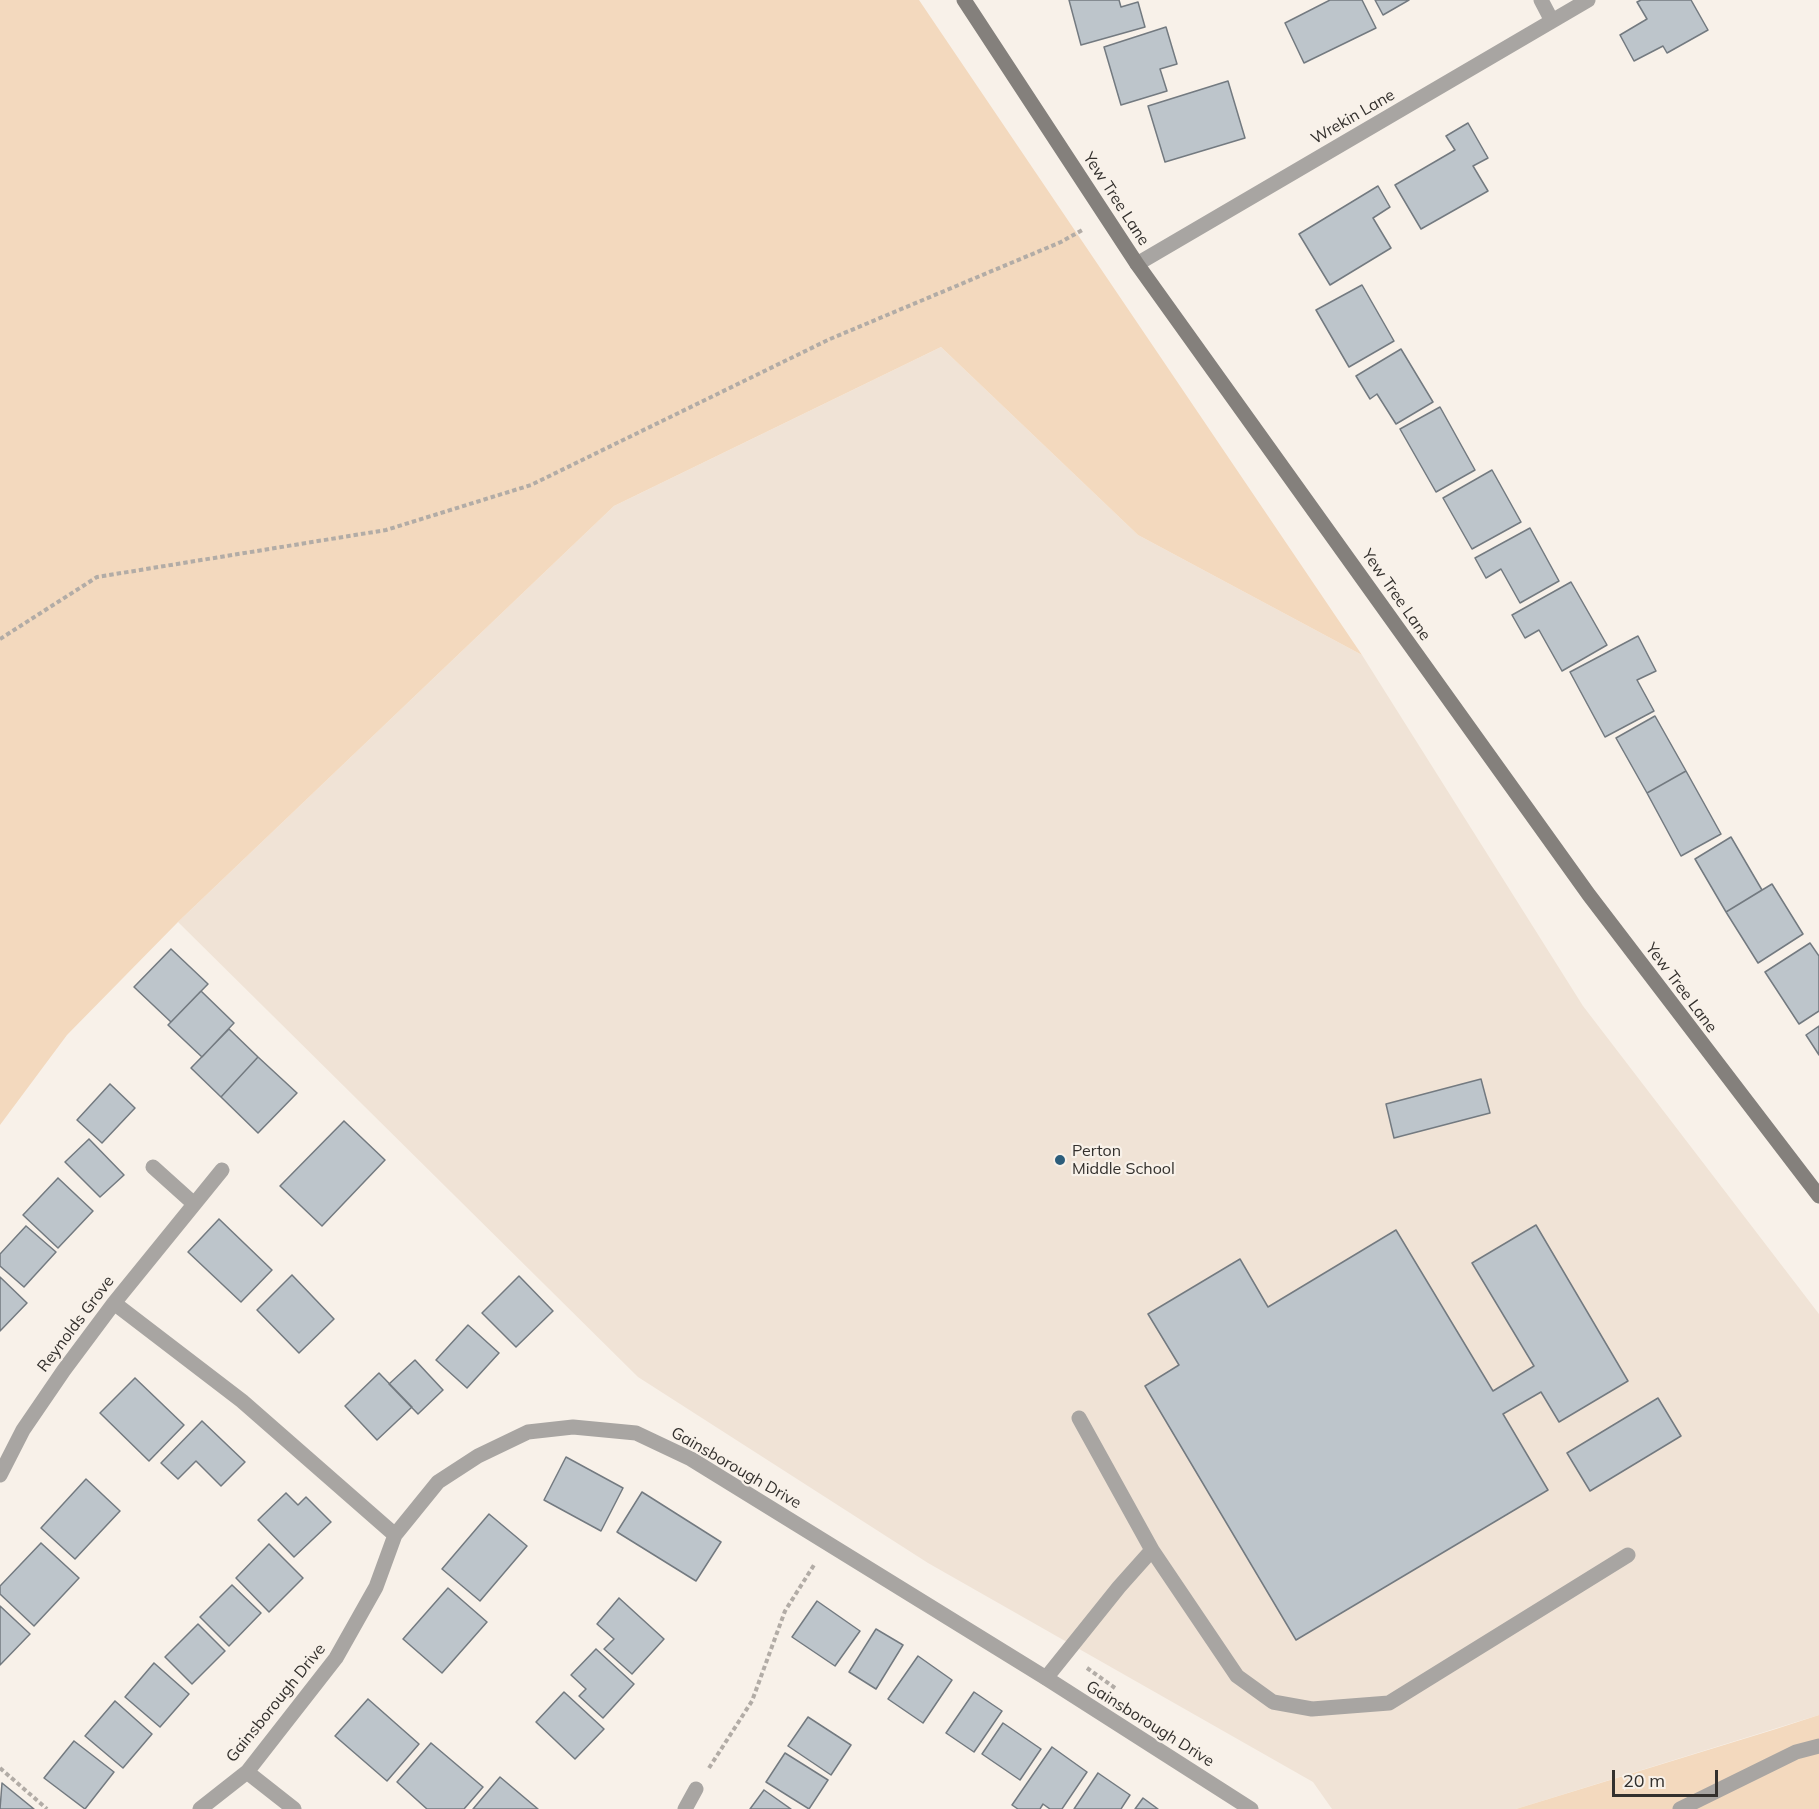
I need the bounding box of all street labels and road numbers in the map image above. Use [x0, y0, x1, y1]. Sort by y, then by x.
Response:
street label: Wrekin Lane [1308, 85, 1398, 149]
street label: Yew Tree Lane [1079, 149, 1153, 249]
street label: Yew Tree Lane [1357, 546, 1435, 644]
street label: Yew Tree Lane [1641, 939, 1721, 1037]
street label: Reynolds Grove [34, 1272, 118, 1376]
street label: Gainsborough Drive [668, 1423, 804, 1513]
street label: Gainsborough Drive [222, 1640, 330, 1766]
street label: Gainsborough Drive [1083, 1677, 1217, 1771]

